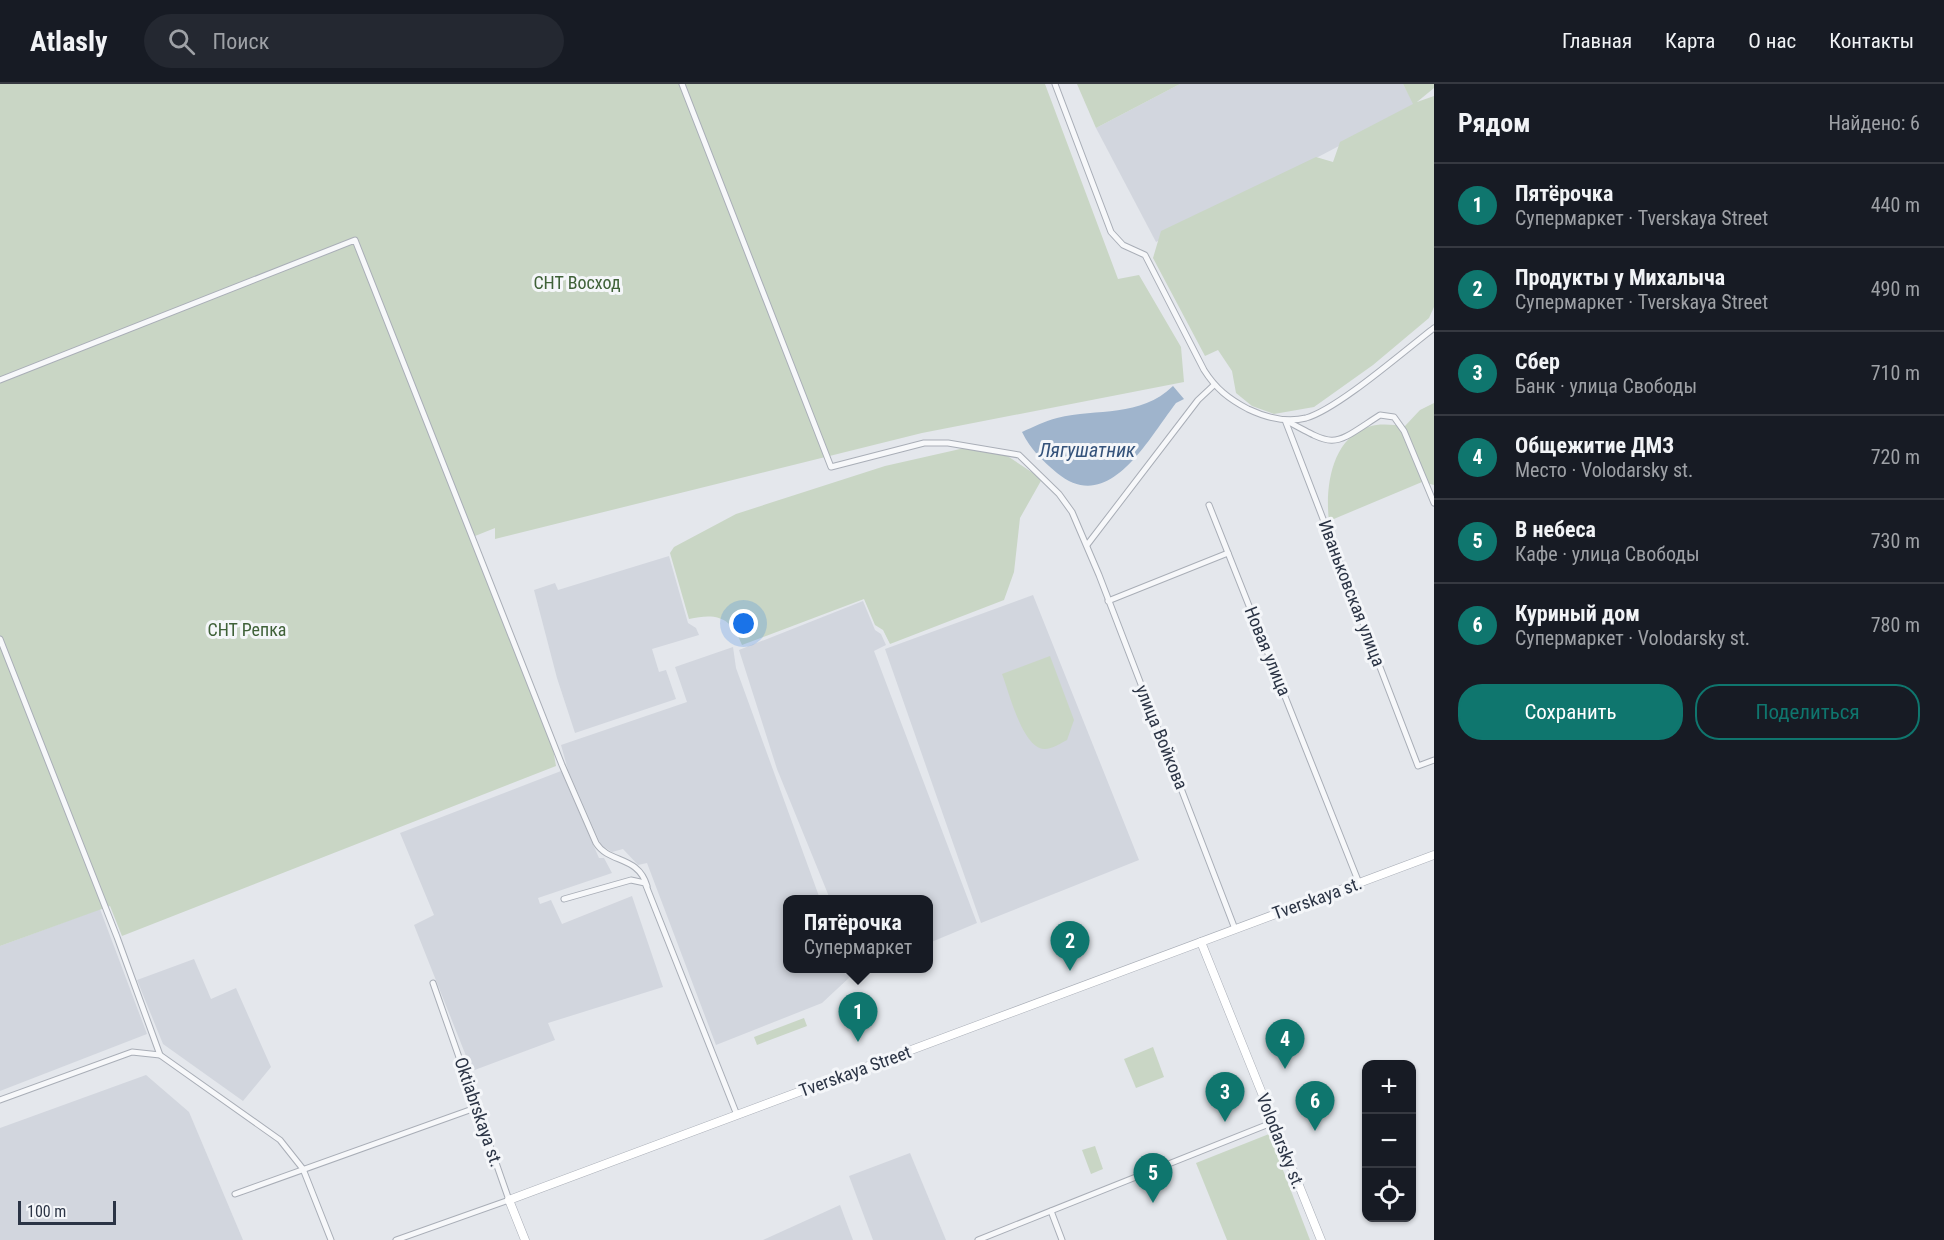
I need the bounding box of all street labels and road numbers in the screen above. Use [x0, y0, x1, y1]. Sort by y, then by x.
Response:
street label: Иваньковская улица [1314, 517, 1390, 669]
street label: Новая улица [1241, 603, 1295, 699]
street label: улица Войкова [1131, 682, 1193, 792]
street label: Tverskaya st. [1269, 872, 1365, 924]
street label: Tverskaya Street [796, 1041, 914, 1101]
street label: Oktiabrskaya st. [450, 1054, 508, 1170]
street label: Volodarsky st. [1252, 1090, 1310, 1192]

